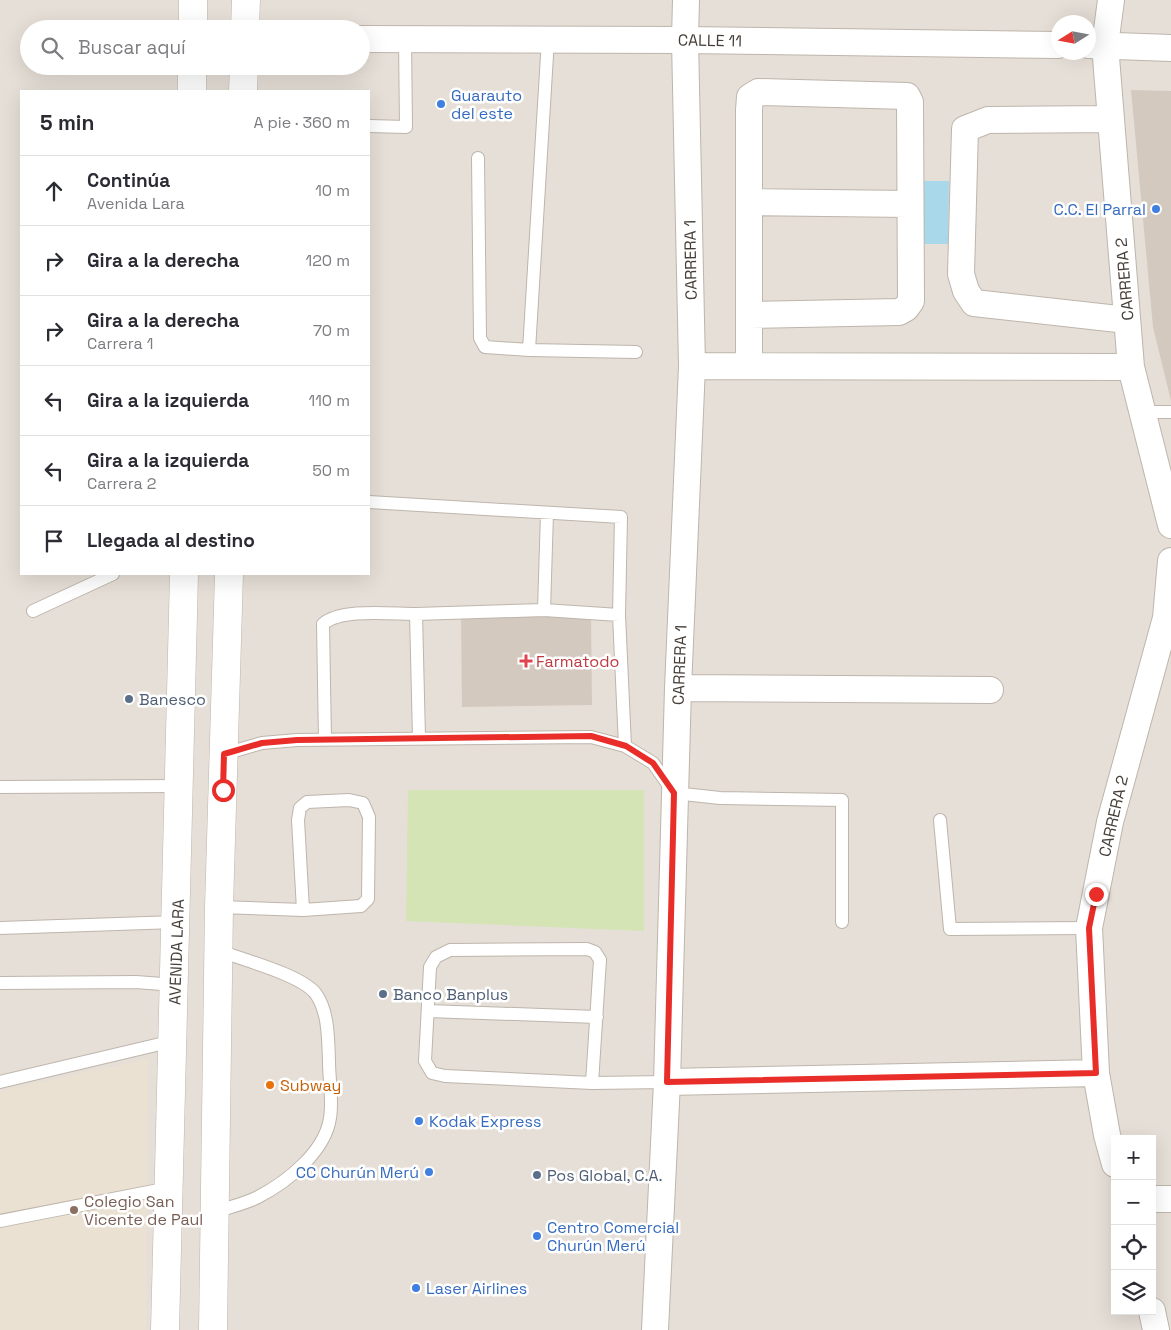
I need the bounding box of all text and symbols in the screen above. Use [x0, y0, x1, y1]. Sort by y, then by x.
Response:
north arrow [1051, 15, 1096, 60]
search box [20, 20, 370, 75]
street label: CALLE 11 [678, 29, 742, 52]
icon: search [38, 34, 66, 62]
text: Buscar aquí [78, 35, 186, 60]
place label: Guarauto del este [451, 85, 522, 124]
marker: Guarauto del este [435, 98, 447, 110]
text: 5 min [40, 109, 94, 136]
text: A pie · 360 m [254, 112, 350, 133]
text: Continúa [87, 168, 170, 193]
icon: ahead [40, 177, 68, 205]
text: 10 m [315, 180, 350, 201]
text: Avenida Lara [87, 193, 185, 214]
place label: C.C. El Parral [1054, 199, 1146, 220]
marker: C.C. El Parral [1150, 203, 1162, 215]
street label: CARRERA 1 [679, 220, 702, 300]
street label: CARRERA 2 [1110, 237, 1139, 321]
icon: right [40, 247, 68, 275]
text: Gira a la derecha [87, 248, 239, 273]
text: 120 m [306, 250, 350, 271]
text: Gira a la derecha [87, 308, 239, 333]
icon: right [40, 317, 68, 345]
text: 70 m [313, 320, 350, 341]
text: Carrera 1 [87, 333, 153, 354]
icon: left [40, 387, 68, 415]
text: Gira a la izquierda [87, 388, 249, 413]
text: 110 m [308, 390, 350, 411]
text: Gira a la izquierda [87, 448, 249, 473]
icon: left [40, 457, 68, 485]
text: 50 m [312, 460, 350, 481]
text: Carrera 2 [87, 473, 156, 494]
icon: arrive [40, 527, 68, 555]
text: Llegada al destino [87, 528, 255, 553]
street label: CARRERA 1 [668, 625, 691, 705]
place label: Farmatodo [536, 651, 619, 672]
marker: Farmatodo [520, 655, 532, 667]
place label: Banesco [139, 689, 206, 710]
marker: Banesco [123, 693, 135, 705]
street label: CARRERA 2 [1094, 773, 1133, 859]
route start [212, 779, 235, 802]
route end [1085, 883, 1108, 906]
street label: AVENIDA LARA [164, 899, 189, 1005]
place label: Banco Banplus [393, 984, 508, 1005]
marker: Banco Banplus [377, 988, 389, 1000]
place label: Subway [280, 1075, 341, 1096]
marker: Subway [264, 1079, 276, 1091]
place label: Kodak Express [429, 1111, 541, 1132]
marker: Kodak Express [413, 1115, 425, 1127]
map controls [1111, 1135, 1156, 1315]
button: + [1111, 1135, 1156, 1180]
place label: CC Churún Merú [296, 1162, 419, 1183]
place label: Pos Global, C.A. [547, 1165, 663, 1186]
marker: CC Churún Merú [423, 1166, 435, 1178]
marker: Pos Global, C.A. [531, 1169, 543, 1181]
button: − [1111, 1180, 1156, 1225]
place label: Colegio San Vicente de Paul [84, 1191, 203, 1230]
marker: Colegio San Vicente de Paul [68, 1204, 80, 1216]
place label: Centro Comercial Churún Merú [547, 1217, 679, 1256]
button: locate [1111, 1225, 1156, 1270]
marker: Centro Comercial Churún Merú [531, 1230, 543, 1242]
button: layers [1111, 1270, 1156, 1315]
place label: Laser Airlines [426, 1278, 527, 1299]
marker: Laser Airlines [410, 1282, 422, 1294]

